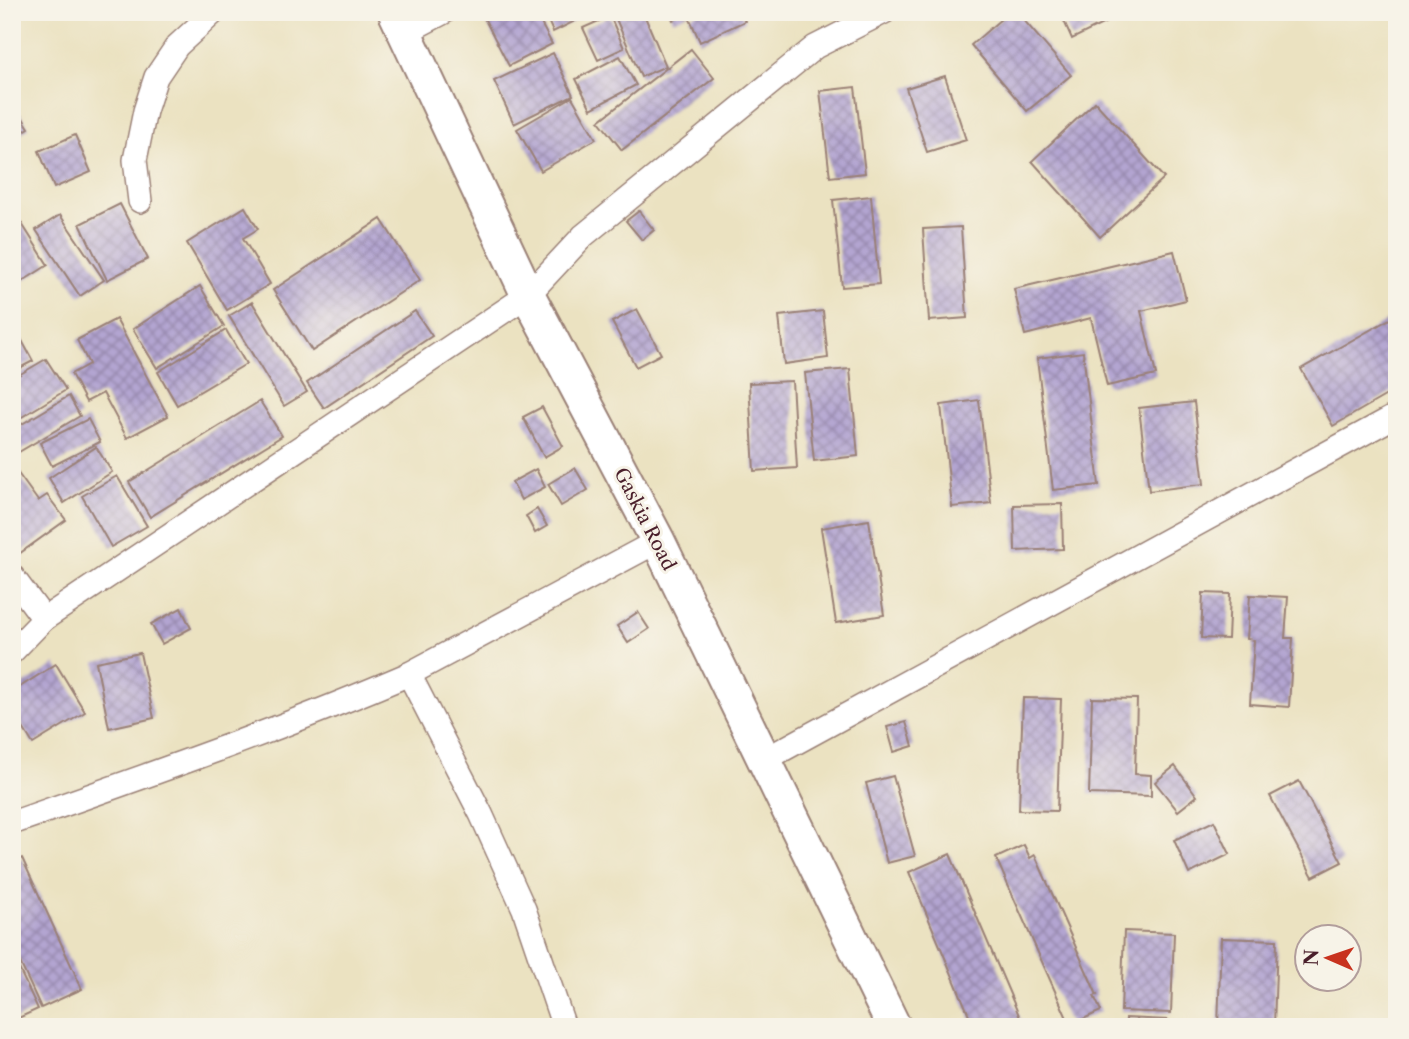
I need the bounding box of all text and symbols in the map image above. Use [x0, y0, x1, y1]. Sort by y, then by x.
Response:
street label: Gaskia Road [609, 464, 681, 575]
north arrow [1294, 923, 1364, 993]
text: N [1300, 949, 1323, 966]

